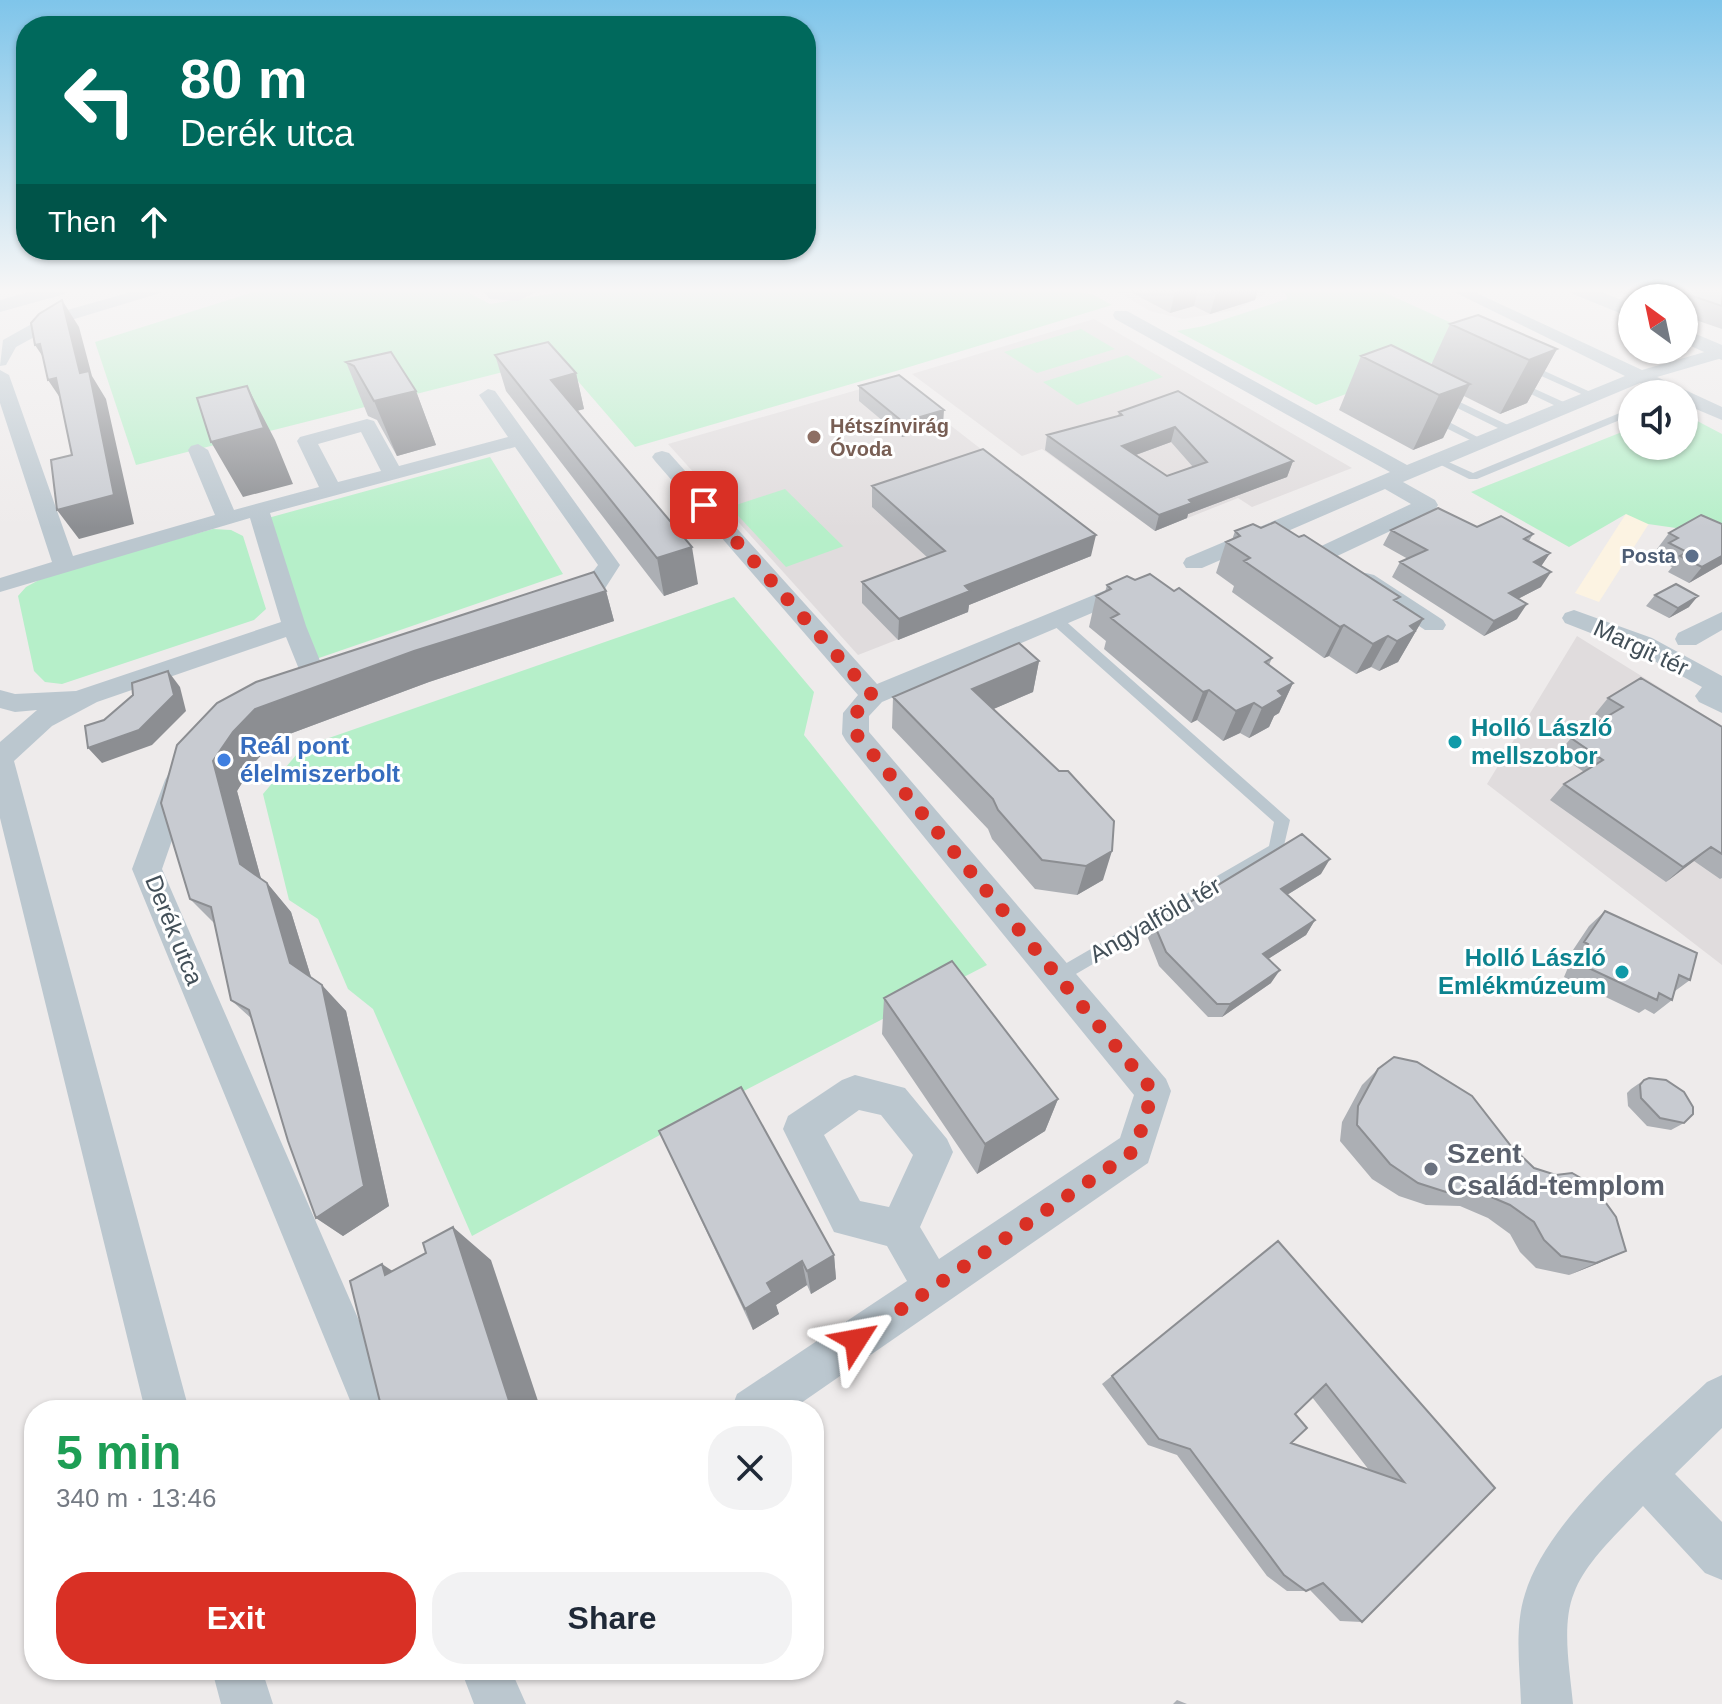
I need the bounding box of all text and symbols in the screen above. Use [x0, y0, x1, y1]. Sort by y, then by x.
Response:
text: 80 m [180, 47, 308, 110]
icon: left [48, 48, 152, 152]
text: Derék utca [180, 113, 354, 154]
icon: ahead [132, 200, 176, 244]
text: Then [48, 205, 116, 238]
north arrow [1618, 284, 1698, 364]
map controls [1618, 284, 1698, 460]
button: sound [1618, 380, 1698, 460]
place label: Hétszínvirág Óvoda [830, 415, 949, 460]
marker: Hétszínvirág Óvoda [805, 428, 823, 446]
pin [670, 471, 738, 539]
icon: arrive [682, 483, 726, 527]
place label: Posta [1622, 545, 1677, 567]
marker: Posta [1683, 547, 1701, 565]
street label: Margit tér [1590, 614, 1693, 681]
place label: Holló László mellszobor [1471, 714, 1612, 769]
place label: Reál pont élelmiszerbolt [240, 732, 400, 787]
marker: Holló László mellszobor [1446, 733, 1464, 751]
marker: Reál pont élelmiszerbolt [215, 751, 233, 769]
street label: Derék utca [140, 871, 209, 989]
street label: Angyalföld tér [1084, 871, 1225, 968]
place label: Holló László Emlékmúzeum [1438, 944, 1606, 999]
marker: Holló László Emlékmúzeum [1613, 963, 1631, 981]
place label: Szent Család-templom [1447, 1138, 1665, 1201]
marker: Szent Család-templom [1422, 1160, 1440, 1178]
position arrow [814, 1298, 898, 1382]
text: 5 min [56, 1426, 181, 1479]
button: close [708, 1426, 792, 1510]
text: 340 m · 13:46 [56, 1483, 216, 1513]
button: Exit [56, 1572, 416, 1664]
button: Share [432, 1572, 792, 1664]

